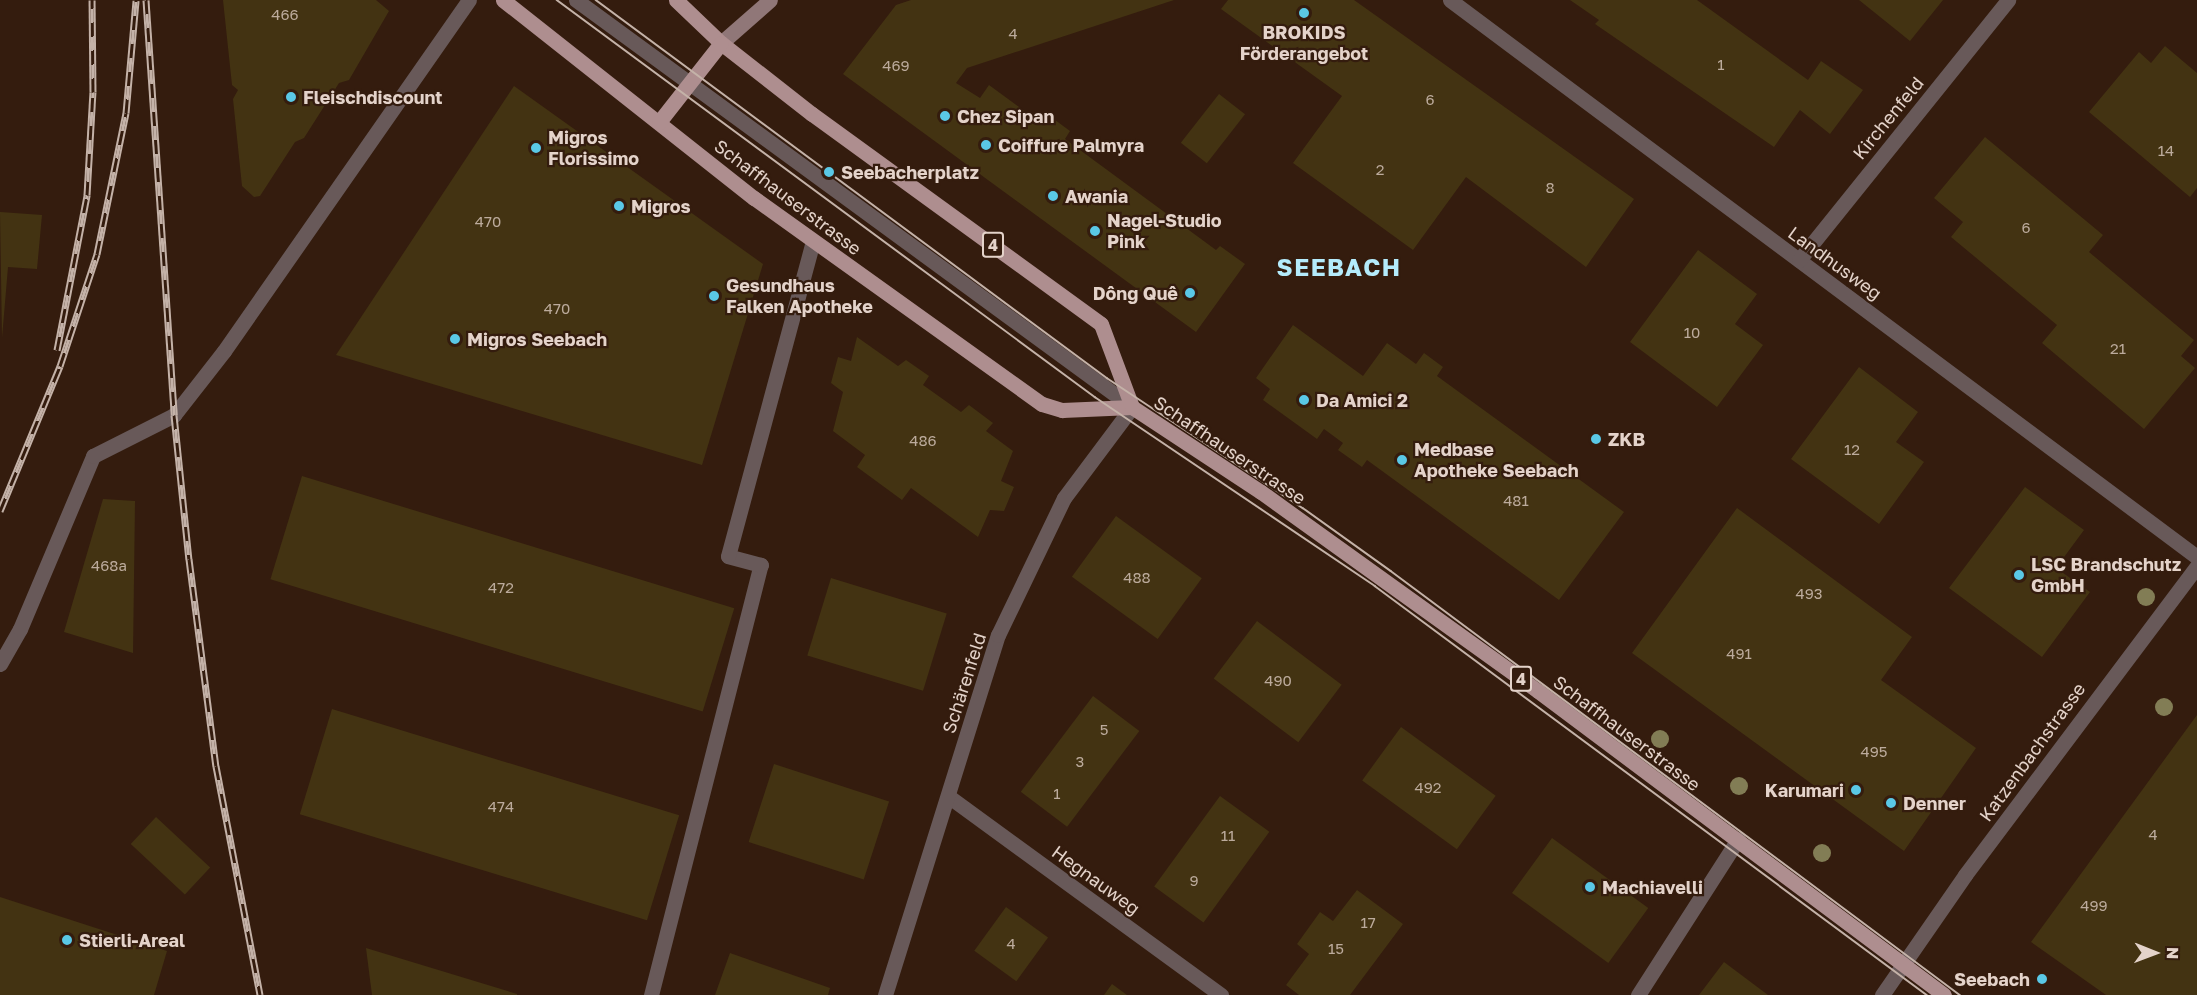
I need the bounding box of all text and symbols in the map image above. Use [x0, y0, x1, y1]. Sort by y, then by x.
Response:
house number: 466 [271, 6, 299, 24]
marker: BROKIDS Förderangebot [1297, 6, 1311, 20]
place label: BROKIDS Förderangebot [1240, 22, 1368, 64]
house number: 4 [1008, 25, 1018, 43]
house number: 1 [1717, 56, 1725, 74]
house number: 469 [882, 57, 910, 75]
street label: Kirchenfeld [1848, 72, 1928, 164]
place label: Fleischdiscount [303, 86, 443, 108]
marker: Fleischdiscount [284, 90, 298, 104]
house number: 6 [1425, 91, 1435, 109]
place label: Chez Sipan [957, 105, 1054, 127]
marker: Chez Sipan [938, 109, 952, 123]
place label: Migros Florissimo [548, 127, 639, 170]
place label: Coiffure Palmyra [998, 134, 1144, 156]
street label: Schaffhauserstrasse [710, 135, 866, 259]
marker: Coiffure Palmyra [979, 138, 993, 152]
marker: Migros Florissimo [529, 141, 543, 155]
house number: 14 [2158, 142, 2174, 160]
place label: Seebacherplatz [841, 161, 979, 183]
house number: 2 [1376, 161, 1384, 179]
marker: Seebacherplatz [822, 165, 836, 179]
house number: 8 [1545, 179, 1555, 197]
place label: Awania [1065, 185, 1128, 207]
marker: Awania [1046, 189, 1060, 203]
place label: Migros [631, 195, 691, 217]
marker: Migros [612, 199, 626, 213]
place label: Nagel-Studio Pink [1107, 210, 1222, 252]
house number: 470 [475, 213, 501, 231]
house number: 6 [2021, 219, 2031, 237]
street label: Landhusweg [1784, 222, 1886, 304]
marker: Nagel-Studio Pink [1088, 224, 1102, 238]
road number: 4 [981, 232, 1005, 258]
district label: SEEBACH [1277, 253, 1401, 281]
place label: Gesundhaus Falken Apotheke [726, 275, 873, 318]
place label: Dông Quê [1093, 282, 1178, 304]
marker: Dông Quê [1183, 286, 1197, 300]
marker: Gesundhaus Falken Apotheke [707, 289, 721, 303]
house number: 470 [544, 300, 570, 318]
house number: 10 [1684, 324, 1700, 342]
place label: Migros Seebach [467, 328, 607, 350]
marker: Migros Seebach [448, 332, 462, 346]
house number: 21 [2110, 340, 2126, 358]
place label: Da Amici 2 [1316, 389, 1408, 411]
street label: Schaffhauserstrasse [1150, 391, 1310, 509]
marker: Da Amici 2 [1297, 393, 1311, 407]
place label: ZKB [1608, 428, 1645, 450]
house number: 486 [909, 432, 937, 450]
marker: ZKB [1589, 432, 1603, 446]
place label: Medbase Apotheke Seebach [1414, 439, 1579, 482]
house number: 12 [1844, 441, 1860, 459]
marker: Medbase Apotheke Seebach [1395, 453, 1409, 467]
house number: 481 [1503, 492, 1529, 510]
place label: LSC Brandschutz GmbH [2031, 554, 2181, 596]
house number: 468a [91, 557, 127, 575]
marker: LSC Brandschutz GmbH [2012, 568, 2026, 582]
house number: 488 [1123, 569, 1151, 587]
house number: 472 [488, 579, 514, 597]
house number: 493 [1796, 585, 1822, 603]
street label: Schärenfeld [938, 630, 990, 736]
house number: 491 [1726, 645, 1752, 663]
road number: 4 [1509, 666, 1533, 692]
street label: Schaffhauserstrasse [1549, 671, 1705, 795]
house number: 490 [1264, 672, 1292, 690]
street label: Katzenbachstrasse [1975, 679, 2089, 825]
house number: 5 [1100, 721, 1108, 739]
house number: 495 [1861, 743, 1887, 761]
house number: 3 [1076, 753, 1084, 771]
house number: 492 [1415, 779, 1441, 797]
place label: Karumari [1765, 779, 1844, 801]
marker: Karumari [1849, 783, 1863, 797]
house number: 1 [1053, 785, 1061, 803]
place label: Denner [1903, 792, 1966, 814]
marker: Denner [1884, 796, 1898, 810]
house number: 474 [488, 798, 514, 816]
house number: 4 [2148, 826, 2158, 844]
house number: 11 [1221, 827, 1235, 845]
street label: Hegnauweg [1048, 841, 1144, 919]
house number: 9 [1189, 872, 1199, 890]
place label: Machiavelli [1602, 876, 1703, 898]
marker: Machiavelli [1583, 880, 1597, 894]
house number: 499 [2080, 897, 2108, 915]
house number: 17 [1360, 914, 1376, 932]
north arrow [2125, 923, 2185, 983]
place label: Stierli-Areal [79, 929, 185, 951]
marker: Stierli-Areal [60, 933, 74, 947]
house number: 4 [1006, 935, 1016, 953]
house number: 15 [1328, 940, 1344, 958]
text: N [2163, 947, 2183, 960]
place label: Seebach [1954, 968, 2030, 990]
marker: Seebach [2035, 972, 2049, 986]

